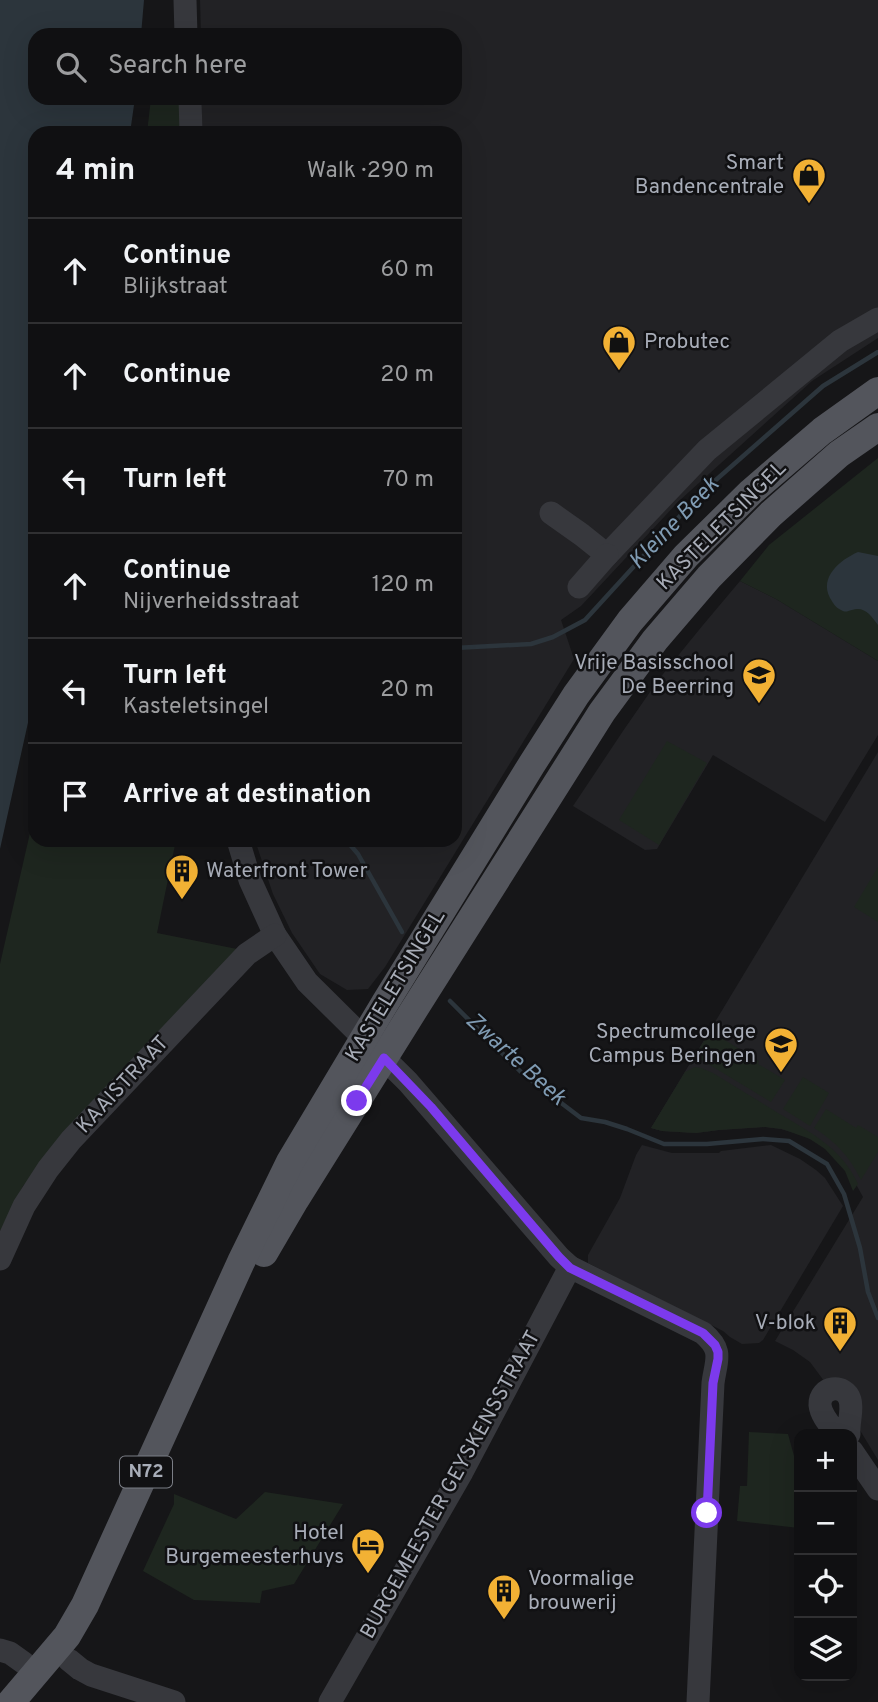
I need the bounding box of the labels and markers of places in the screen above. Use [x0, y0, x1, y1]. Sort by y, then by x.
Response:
place label: Smart Bandencentrale [635, 150, 784, 201]
shop icon: Smart Bandencentrale [790, 156, 828, 205]
shop icon: Probutec [600, 323, 638, 372]
place label: Probutec [644, 329, 730, 356]
place label: Vrije Basisschool De Beerring [574, 650, 734, 701]
school or university icon: Vrije Basisschool De Beerring [740, 656, 778, 705]
building icon: Waterfront Tower [163, 852, 201, 901]
place label: Waterfront Tower [206, 858, 368, 885]
place label: Spectrumcollege Campus Beringen [589, 1019, 756, 1070]
school or university icon: Spectrumcollege Campus Beringen [762, 1025, 800, 1074]
building icon: V-blok [821, 1304, 859, 1353]
place label: V-blok [755, 1310, 816, 1337]
place label: Hotel Burgemeesterhuys [165, 1520, 344, 1571]
hotel icon: Hotel Burgemeesterhuys [349, 1526, 387, 1575]
place label: Voormalige brouwerij [528, 1566, 634, 1617]
building icon: Voormalige brouwerij [485, 1572, 523, 1621]

